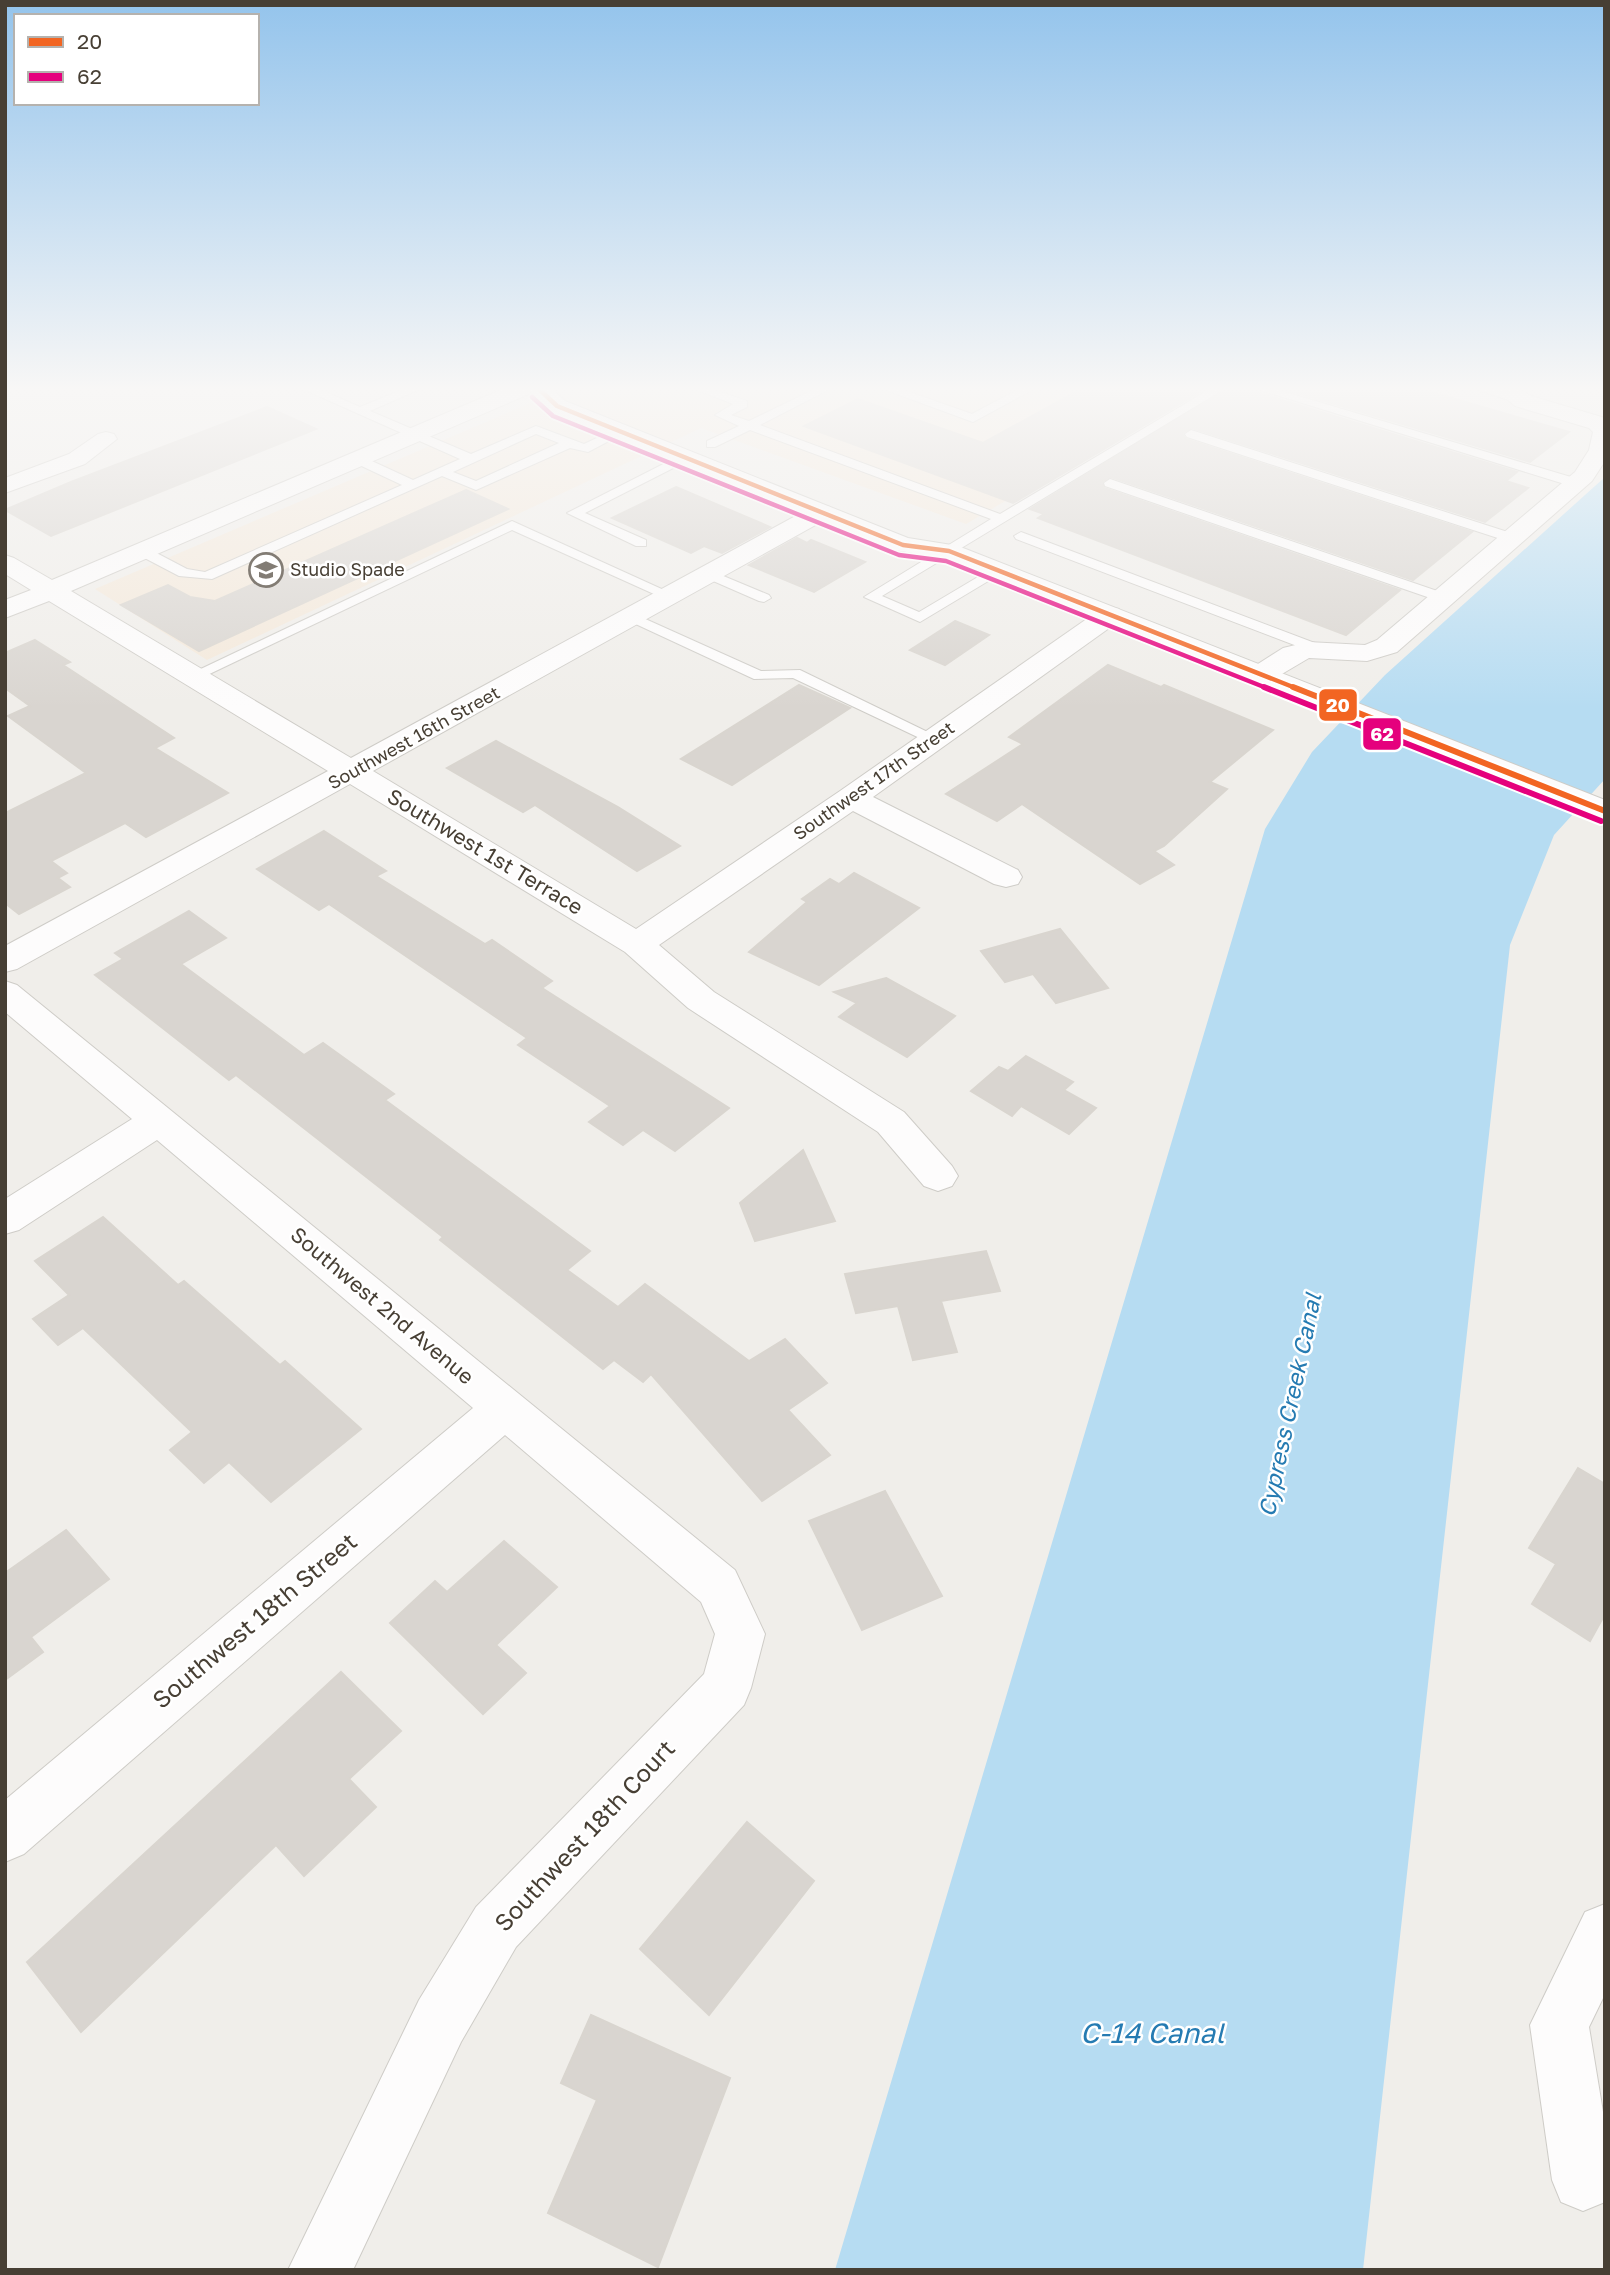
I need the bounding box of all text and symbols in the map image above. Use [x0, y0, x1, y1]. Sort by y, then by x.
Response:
legend [14, 14, 259, 105]
text: 20 [77, 28, 102, 54]
text: 62 [77, 63, 102, 89]
school or university icon: Studio Spade [247, 551, 285, 589]
place label: Studio Spade [290, 558, 405, 580]
street label: Southwest 16th Street [324, 681, 503, 794]
line badge: 20 [1318, 688, 1358, 722]
text: 20 [1326, 693, 1350, 716]
street label: Southwest 17th Street [789, 716, 958, 844]
line badge: 62 [1362, 717, 1402, 751]
text: 62 [1370, 722, 1394, 745]
street label: Southwest 1st Terrace [383, 782, 588, 920]
street label: Southwest 2nd Avenue [286, 1221, 479, 1389]
water label: Cypress Creek Canal [1252, 1289, 1327, 1519]
street label: Southwest 18th Street [146, 1526, 362, 1714]
street label: Southwest 18th Court [488, 1733, 680, 1937]
water label: C-14 Canal [1080, 2016, 1225, 2049]

